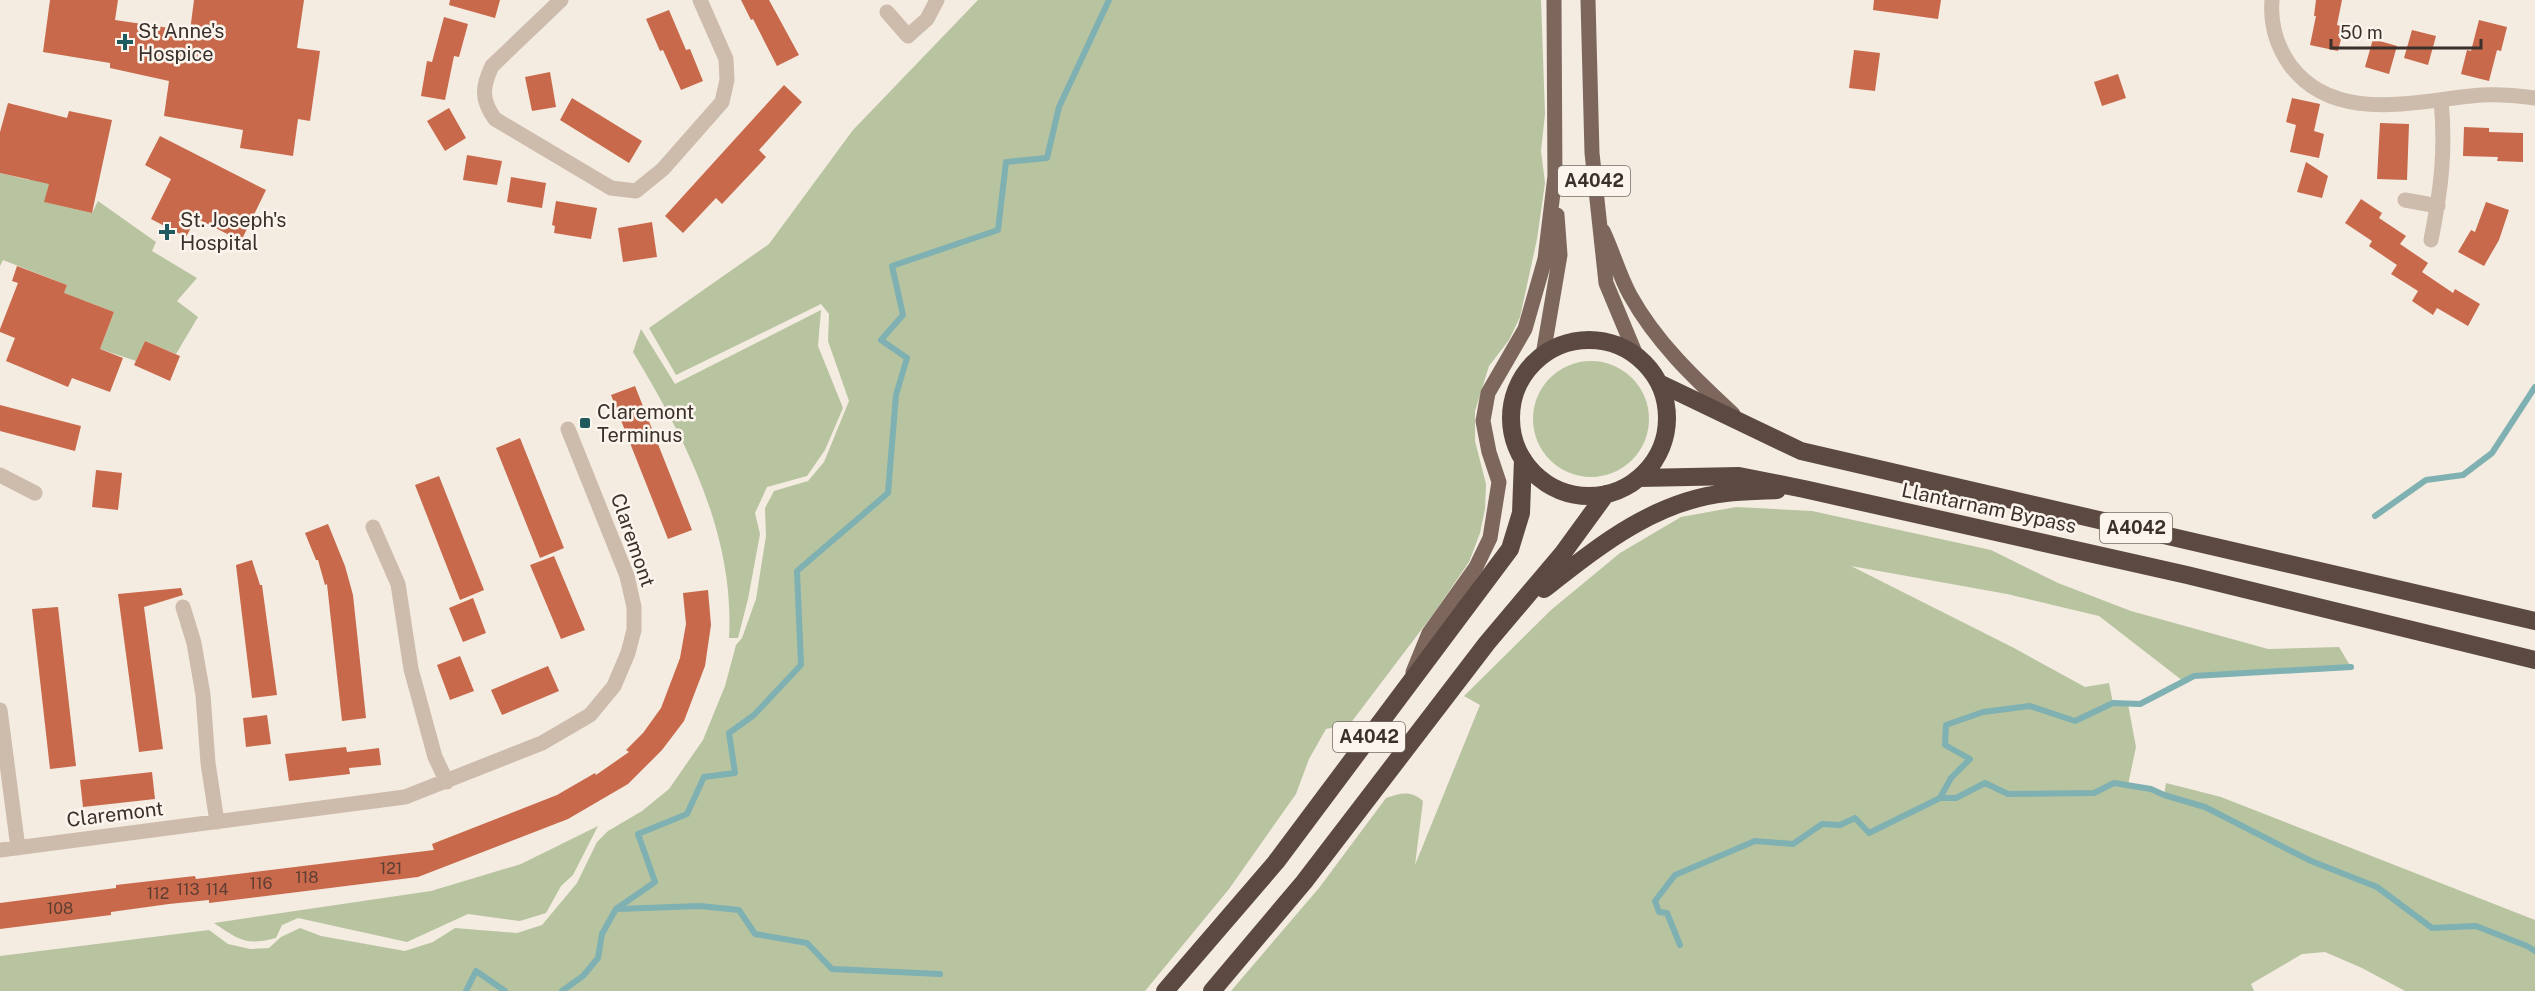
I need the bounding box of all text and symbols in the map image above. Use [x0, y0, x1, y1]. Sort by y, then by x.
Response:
scale bar [2331, 12, 2481, 50]
place label: St Anne's Hospice [138, 19, 224, 66]
text: 50 m [2340, 22, 2383, 43]
marker: St Anne's Hospice [116, 33, 134, 51]
road number: A4042 [1558, 166, 1630, 196]
place label: St. Joseph's Hospital [180, 208, 286, 255]
marker: St. Joseph's Hospital [158, 223, 176, 241]
place label: Claremont Terminus [597, 400, 694, 447]
marker: Claremont Terminus [578, 416, 592, 430]
street label: Llantarnam Bypass [1899, 478, 2079, 538]
street label: Claremont [606, 490, 660, 590]
road number: A4042 [2100, 513, 2172, 543]
road number: A4042 [1333, 722, 1405, 752]
street label: Claremont [65, 796, 165, 832]
house number: 121 [380, 859, 402, 878]
house number: 118 [295, 868, 319, 887]
house number: 116 [250, 874, 273, 893]
house number: 113 [176, 880, 200, 899]
house number: 114 [205, 880, 229, 899]
house number: 112 [147, 884, 169, 903]
house number: 108 [47, 899, 73, 918]

